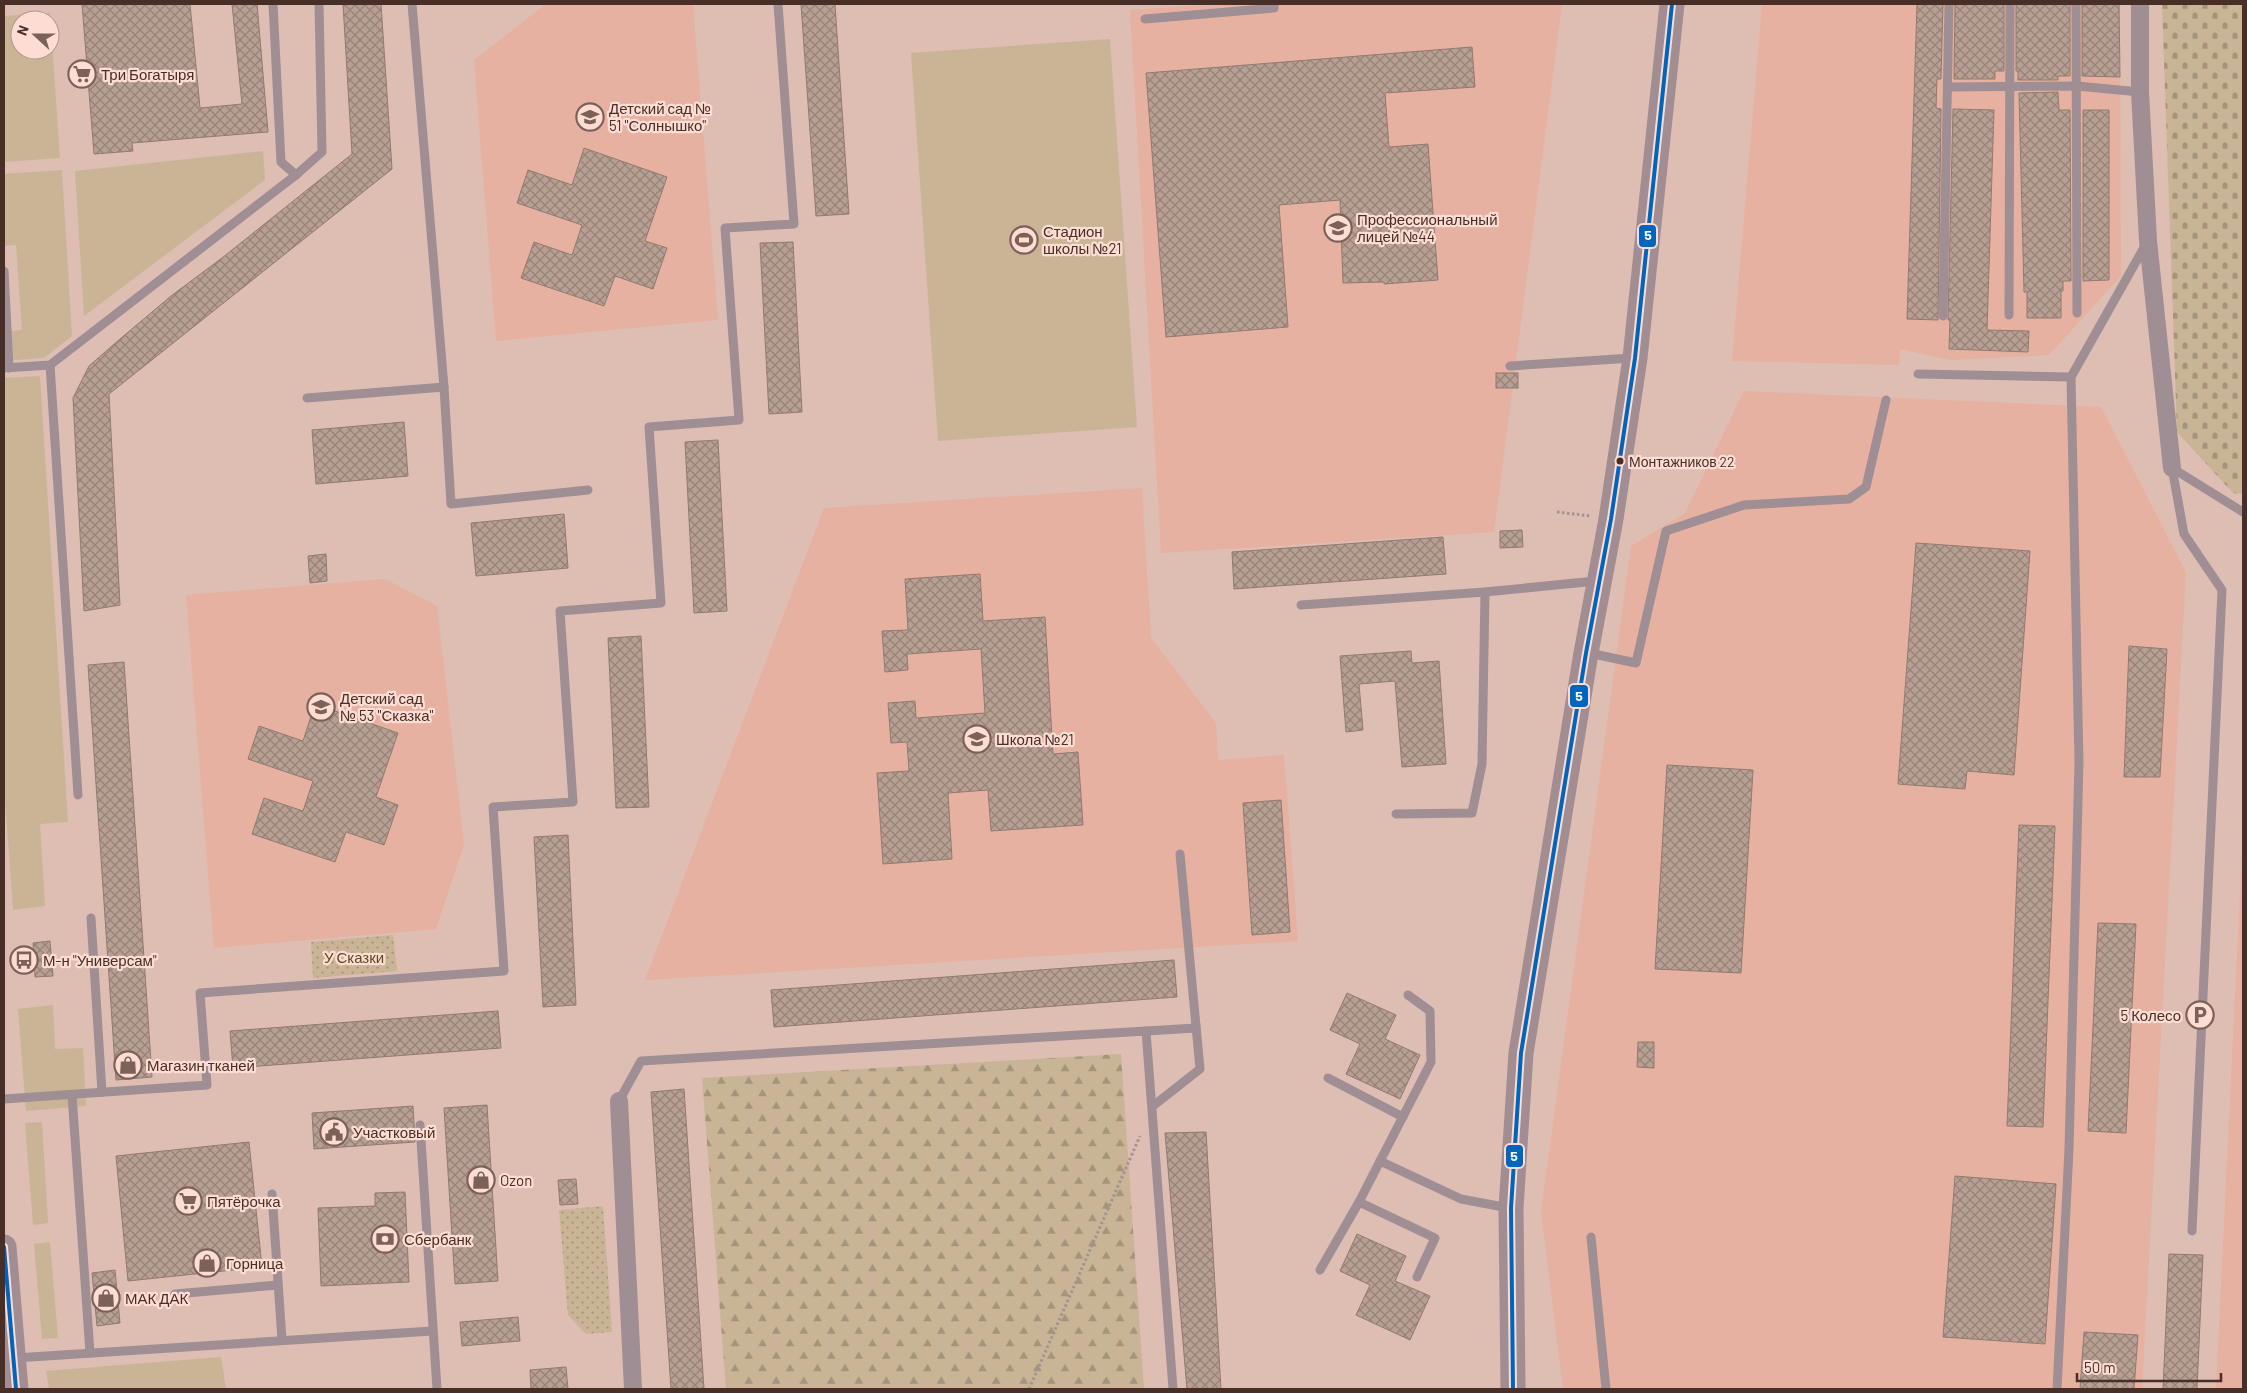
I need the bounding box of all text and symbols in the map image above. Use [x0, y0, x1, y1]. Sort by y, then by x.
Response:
north arrow [10, 10, 60, 60]
text: N [13, 23, 32, 38]
supermarket icon: Три Богатыря [67, 59, 97, 89]
place label: Три Богатыря [101, 65, 194, 83]
place label: Детский сад № 51 "Солнышко" [609, 99, 711, 134]
school or university icon: Детский сад № 51 "Солнышко" [575, 102, 605, 132]
place label: Профессиональный лицей №44 [1357, 210, 1498, 245]
school or university icon: Профессиональный лицей №44 [1323, 213, 1353, 243]
place label: Стадион школы №21 [1043, 222, 1121, 257]
line badge: 5 [1638, 224, 1657, 248]
sports icon: Стадион школы №21 [1009, 225, 1039, 255]
text: 5 [1644, 226, 1652, 243]
place label: Монтажников 22 [1629, 453, 1735, 470]
marker: Монтажников 22 [1615, 456, 1625, 466]
line badge: 5 [1569, 684, 1589, 708]
text: 5 [1575, 687, 1583, 704]
place label: Детский сад № 53 "Сказка" [340, 689, 433, 724]
school or university icon: Детский сад № 53 "Сказка" [306, 692, 336, 722]
school or university icon: Школа №21 [962, 724, 992, 754]
place label: Школа №21 [996, 730, 1074, 748]
bus stop icon: М-н "Универсам" [9, 945, 39, 975]
park label: У Сказки [324, 948, 384, 966]
place label: М-н "Универсам" [43, 951, 157, 969]
parking icon: 5 Колесо [2185, 1000, 2215, 1030]
place label: 5 Колесо [2120, 1006, 2181, 1024]
shop icon: Магазин тканей [113, 1050, 143, 1080]
place label: Магазин тканей [147, 1056, 255, 1074]
public building icon: Участковый [319, 1117, 349, 1147]
place label: Участковый [353, 1123, 435, 1141]
line badge: 5 [1505, 1144, 1524, 1168]
text: 5 [1510, 1147, 1518, 1164]
shop icon: Ozon [466, 1165, 496, 1195]
place label: Ozon [500, 1171, 532, 1189]
supermarket icon: Пятёрочка [173, 1186, 203, 1216]
place label: Пятёрочка [207, 1192, 281, 1210]
bank icon: Сбербанк [370, 1224, 400, 1254]
place label: Сбербанк [404, 1230, 472, 1248]
shop icon: Горница [192, 1248, 222, 1278]
place label: Горница [226, 1254, 284, 1272]
shop icon: МАК ДАК [91, 1283, 121, 1313]
place label: МАК ДАК [125, 1289, 188, 1307]
scale bar [2077, 1350, 2221, 1382]
text: 50 m [2084, 1358, 2116, 1376]

